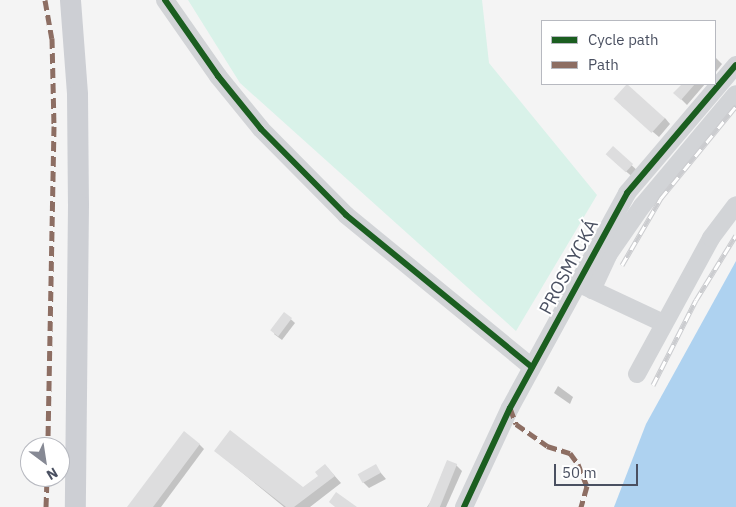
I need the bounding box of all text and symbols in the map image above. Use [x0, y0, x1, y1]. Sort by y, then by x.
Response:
legend [541, 20, 716, 85]
text: Cycle path [588, 30, 659, 49]
text: Path [588, 55, 619, 74]
street label: PROSMYCKÁ [535, 216, 603, 318]
north arrow [20, 437, 70, 487]
scale bar [556, 454, 640, 486]
text: 50 m [562, 463, 597, 482]
text: N [43, 464, 61, 484]

